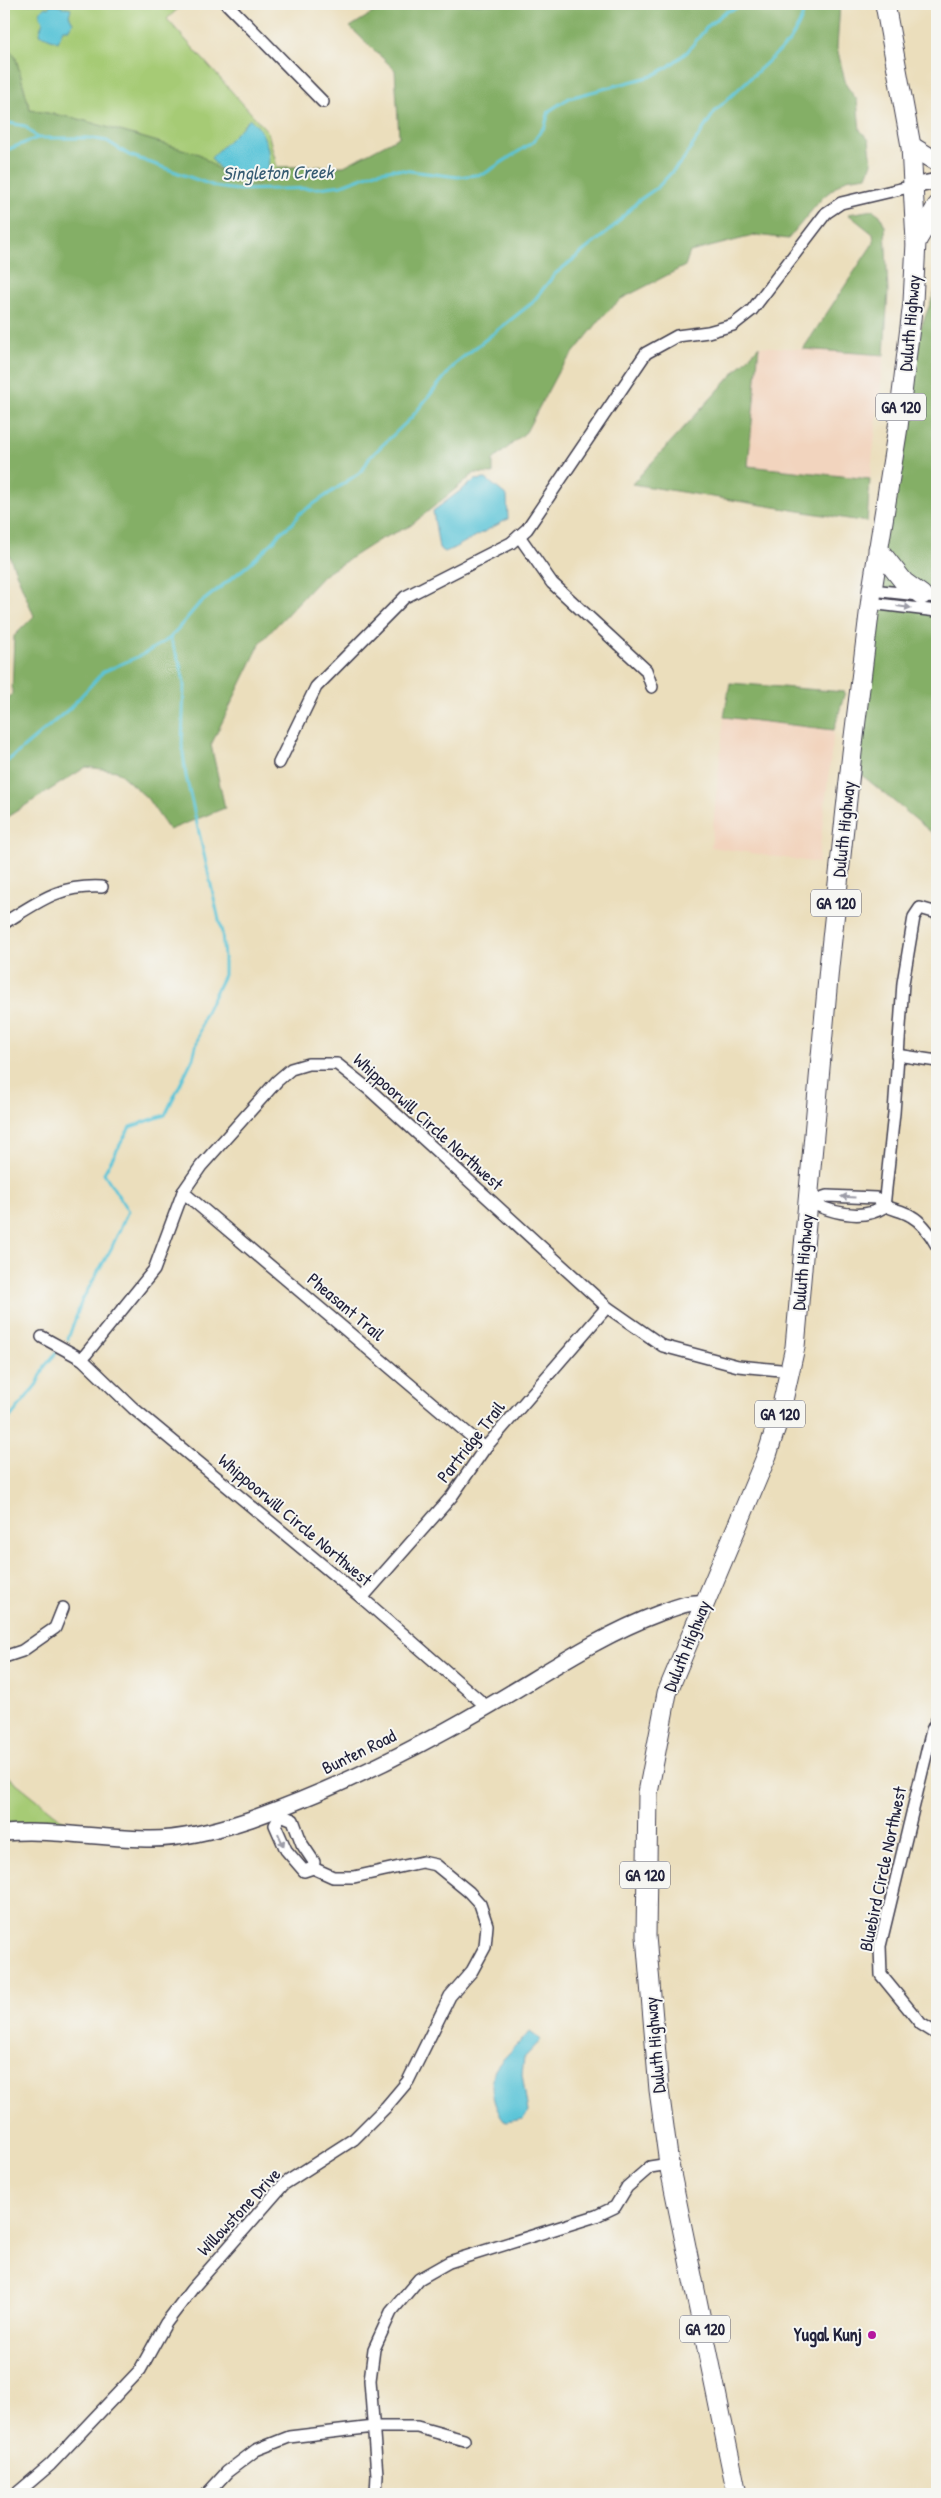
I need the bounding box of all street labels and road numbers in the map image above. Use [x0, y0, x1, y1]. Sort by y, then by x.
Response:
street label: Duluth Highway [893, 273, 926, 372]
road number: GA 120 [876, 394, 926, 421]
street label: Duluth Highway [826, 779, 861, 878]
road number: GA 120 [811, 890, 861, 916]
street label: Whippoorwill Circle Northwest [348, 1047, 509, 1196]
street label: Duluth Highway [786, 1212, 819, 1311]
street label: Pheasant Trail [302, 1267, 391, 1347]
street label: Partridge Trail [431, 1395, 511, 1488]
road number: GA 120 [755, 1400, 805, 1428]
street label: Whippoorwill Circle Northwest [213, 1448, 378, 1592]
street label: Duluth Highway [657, 1596, 716, 1695]
street label: Bunten Road [318, 1723, 400, 1780]
street label: Bluebird Circle Northwest [853, 1783, 912, 1954]
road number: GA 120 [620, 1862, 670, 1888]
street label: Duluth Highway [638, 1995, 671, 2094]
street label: Willowstone Drive [191, 2162, 286, 2261]
road number: GA 120 [680, 2316, 730, 2342]

